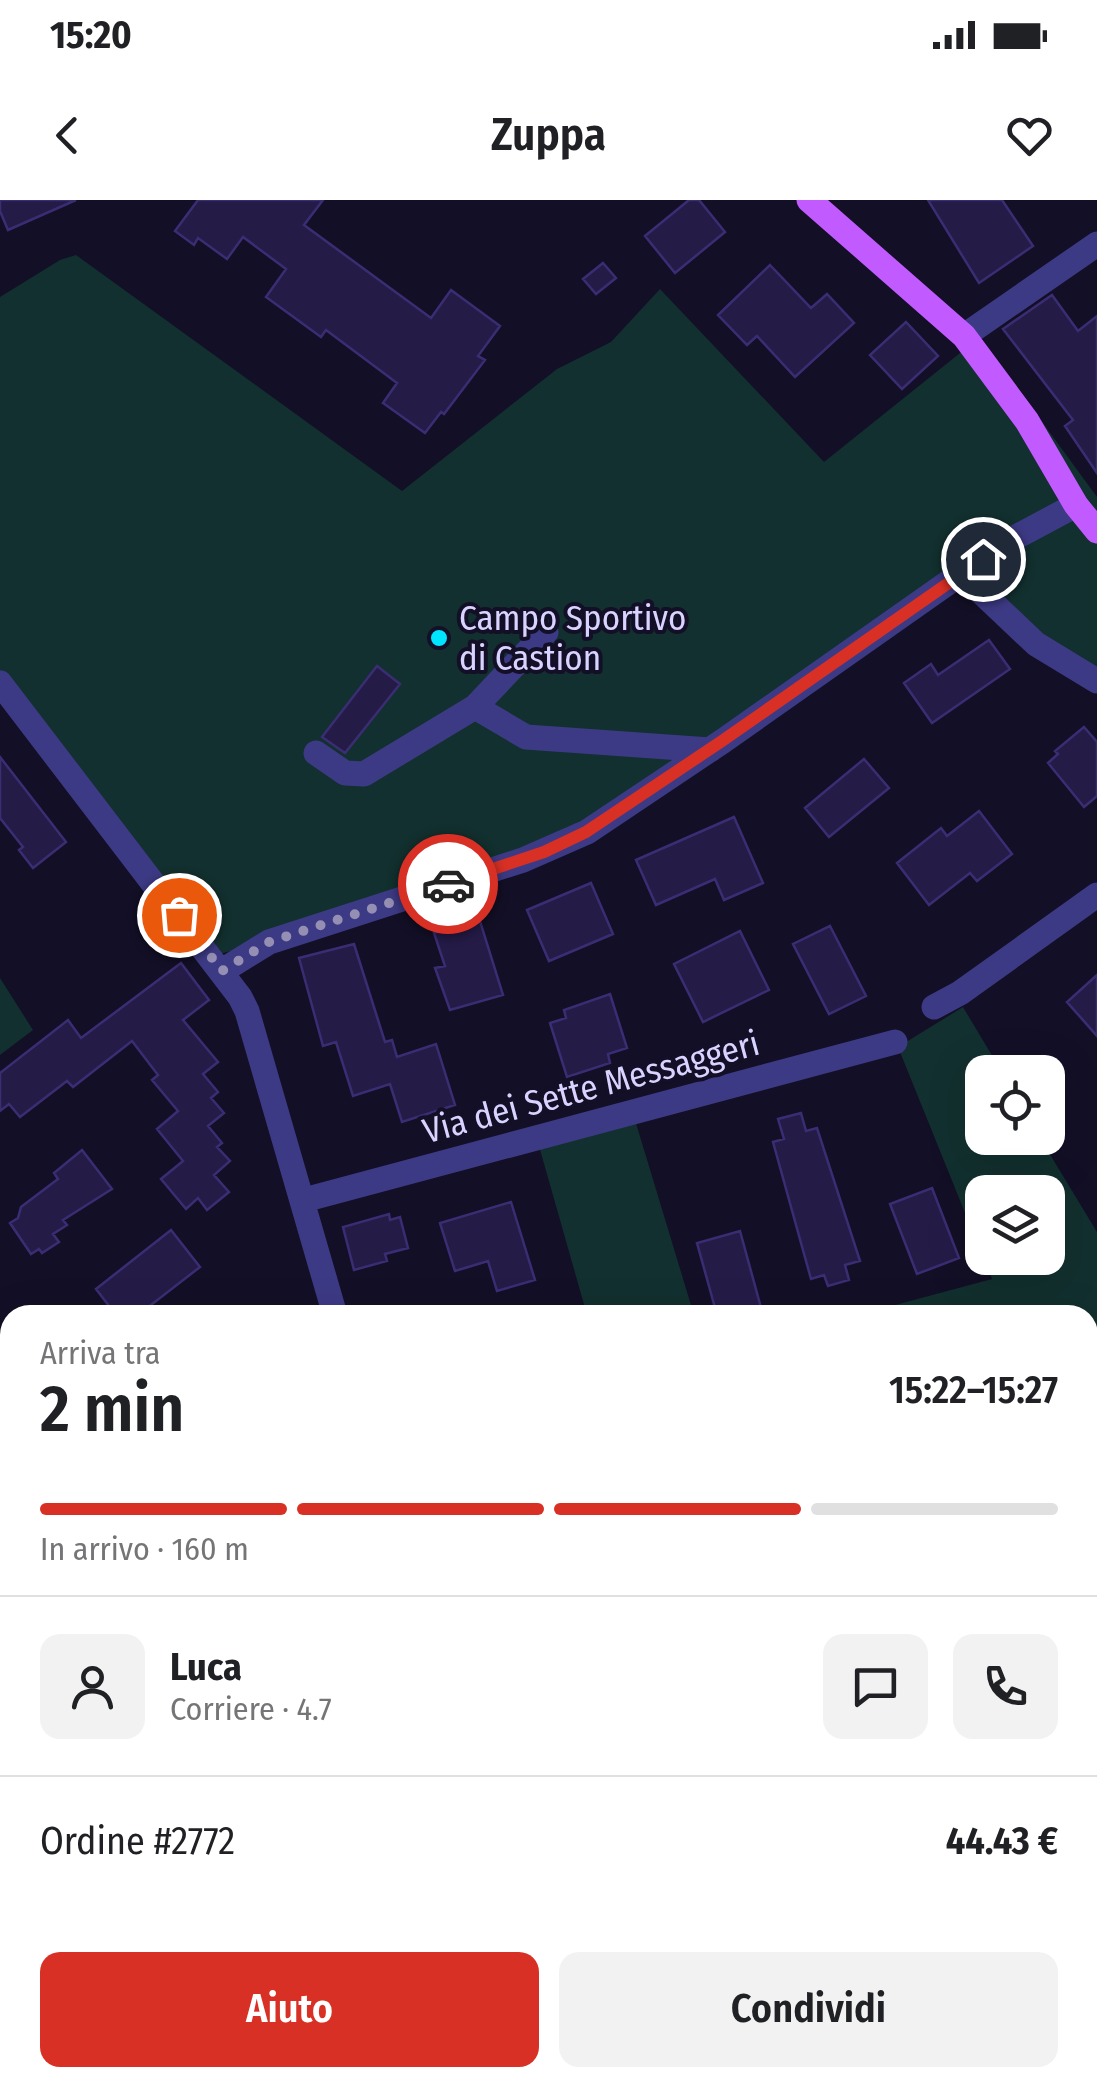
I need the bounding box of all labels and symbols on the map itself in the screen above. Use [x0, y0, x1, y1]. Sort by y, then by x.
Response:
pin [941, 517, 1026, 602]
place label: Campo Sportivo di Castion [459, 597, 686, 679]
marker: Campo Sportivo di Castion [428, 627, 450, 649]
courier [398, 834, 498, 934]
pin [137, 873, 222, 958]
street label: Via dei Sette Messaggeri [418, 1022, 764, 1152]

